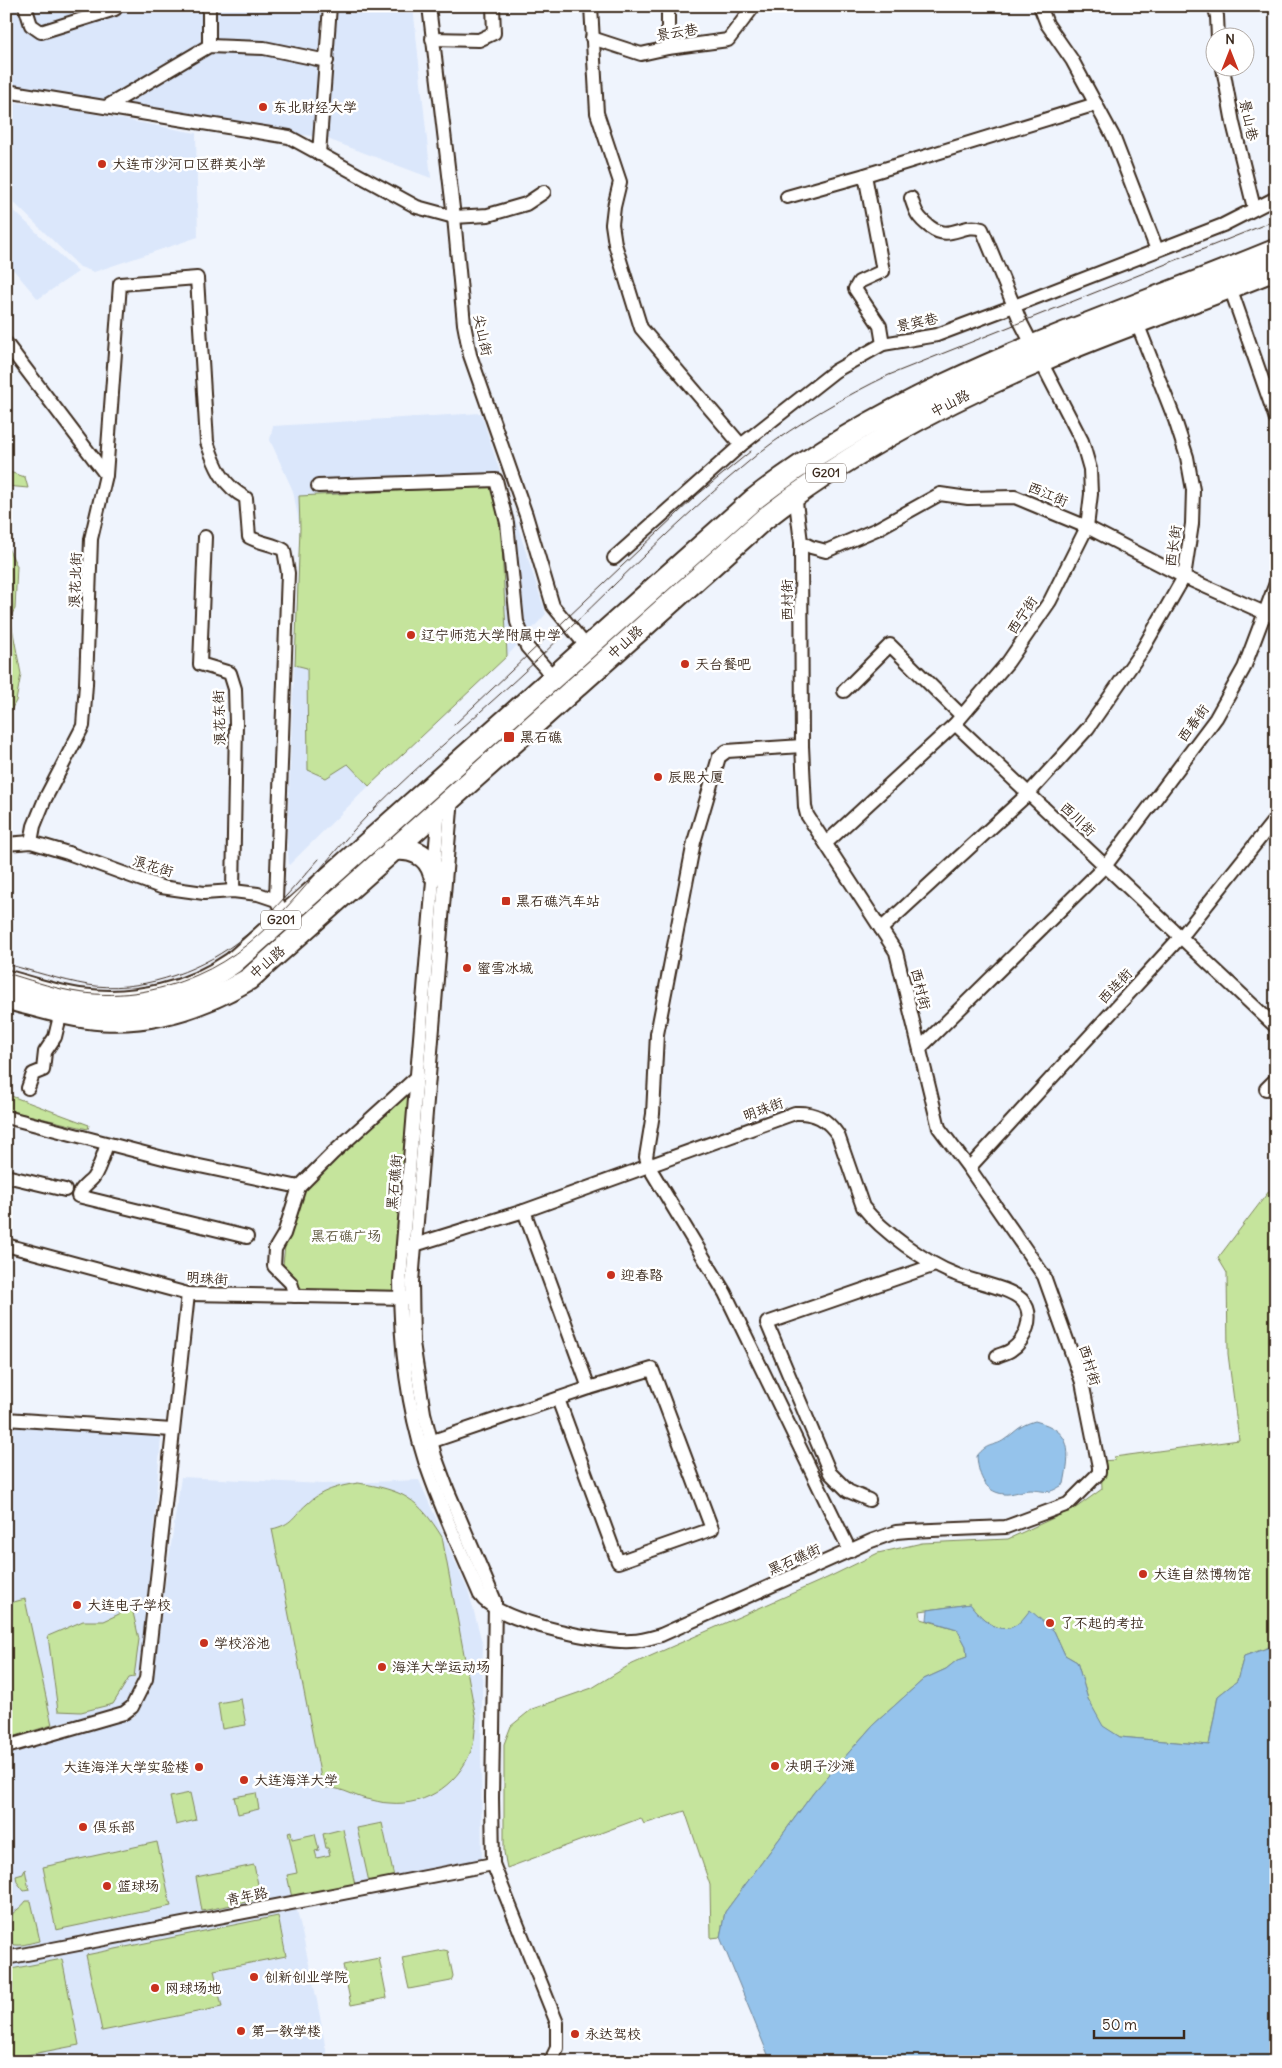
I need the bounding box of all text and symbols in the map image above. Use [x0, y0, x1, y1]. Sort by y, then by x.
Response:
street label: 景云巷 [655, 20, 700, 44]
north arrow [1204, 28, 1254, 78]
text: N [1225, 30, 1235, 48]
place label: 东北财经大学 [273, 98, 357, 116]
street label: 景山巷 [1236, 98, 1262, 143]
marker: 东北财经大学 [257, 101, 269, 113]
place label: 大连市沙河口区群英小学 [112, 155, 266, 173]
marker: 大连市沙河口区群英小学 [96, 158, 108, 170]
street label: 景宾巷 [895, 309, 940, 335]
street label: 尖山街 [470, 313, 496, 357]
street label: 中山路 [927, 385, 973, 421]
road number: G201 [806, 463, 846, 482]
street label: 西江街 [1025, 478, 1071, 510]
street label: 西长街 [1161, 524, 1185, 568]
street label: 浪花北街 [65, 552, 85, 608]
street label: 西村街 [778, 579, 796, 621]
street label: 西宁街 [1003, 593, 1041, 637]
street label: 中山路 [603, 621, 647, 663]
place label: 辽宁师范大学附属中学 [421, 626, 561, 644]
marker: 辽宁师范大学附属中学 [405, 629, 417, 641]
place label: 天台餐吧 [695, 655, 751, 673]
marker: 天台餐吧 [679, 658, 691, 670]
street label: 浪花东街 [209, 690, 229, 746]
street label: 西春街 [1173, 701, 1213, 745]
place label: 黑石礁 [520, 728, 562, 746]
marker: 黑石礁 [502, 730, 516, 744]
place label: 辰熙大厦 [668, 768, 724, 786]
marker: 辰熙大厦 [652, 771, 664, 783]
street label: 西川街 [1057, 798, 1099, 840]
street label: 浪花街 [130, 851, 176, 881]
place label: 黑石礁汽车站 [516, 892, 600, 910]
marker: 黑石礁汽车站 [500, 895, 512, 907]
road number: G201 [261, 910, 301, 930]
street label: 中山路 [245, 941, 289, 983]
place label: 蜜雪冰城 [477, 959, 533, 977]
marker: 蜜雪冰城 [461, 962, 473, 974]
street label: 西连街 [1094, 965, 1136, 1007]
street label: 西村街 [907, 966, 935, 1012]
street label: 明珠街 [740, 1093, 786, 1125]
street label: 黑石礁街 [383, 1153, 405, 1211]
park label: 黑石礁广场 [311, 1227, 381, 1245]
place label: 迎春路 [621, 1266, 663, 1284]
street label: 明珠街 [185, 1268, 229, 1288]
marker: 迎春路 [605, 1269, 617, 1281]
street label: 西村街 [1075, 1342, 1105, 1388]
street label: 黑石礁街 [765, 1539, 823, 1579]
place label: 大连自然博物馆 [1153, 1565, 1251, 1583]
marker: 大连自然博物馆 [1137, 1568, 1149, 1580]
place label: 大连电子学校 [87, 1596, 171, 1614]
marker: 大连电子学校 [71, 1599, 83, 1611]
place label: 了不起的考拉 [1060, 1614, 1144, 1632]
marker: 了不起的考拉 [1044, 1617, 1056, 1629]
place label: 学校浴池 [214, 1634, 270, 1652]
marker: 学校浴池 [198, 1637, 210, 1649]
place label: 海洋大学运动场 [392, 1658, 490, 1676]
marker: 海洋大学运动场 [376, 1661, 388, 1673]
place label: 决明子沙滩 [785, 1757, 855, 1775]
place label: 大连海洋大学实验楼 [63, 1758, 189, 1776]
marker: 决明子沙滩 [769, 1760, 781, 1772]
marker: 大连海洋大学实验楼 [193, 1761, 205, 1773]
place label: 大连海洋大学 [254, 1771, 338, 1789]
marker: 大连海洋大学 [238, 1774, 250, 1786]
place label: 俱乐部 [93, 1818, 135, 1836]
marker: 俱乐部 [77, 1821, 89, 1833]
place label: 篮球场 [117, 1877, 159, 1895]
marker: 篮球场 [101, 1880, 113, 1892]
street label: 青年路 [225, 1883, 269, 1909]
place label: 创新创业学院 [264, 1968, 348, 1986]
marker: 创新创业学院 [248, 1971, 260, 1983]
place label: 网球场地 [165, 1979, 221, 1997]
marker: 网球场地 [149, 1982, 161, 1994]
scale bar [1094, 2008, 1184, 2040]
text: 50 m [1102, 2015, 1137, 2034]
place label: 第一教学楼 [251, 2022, 321, 2040]
marker: 第一教学楼 [235, 2025, 247, 2037]
place label: 永达驾校 [585, 2025, 641, 2043]
marker: 永达驾校 [569, 2028, 581, 2040]

